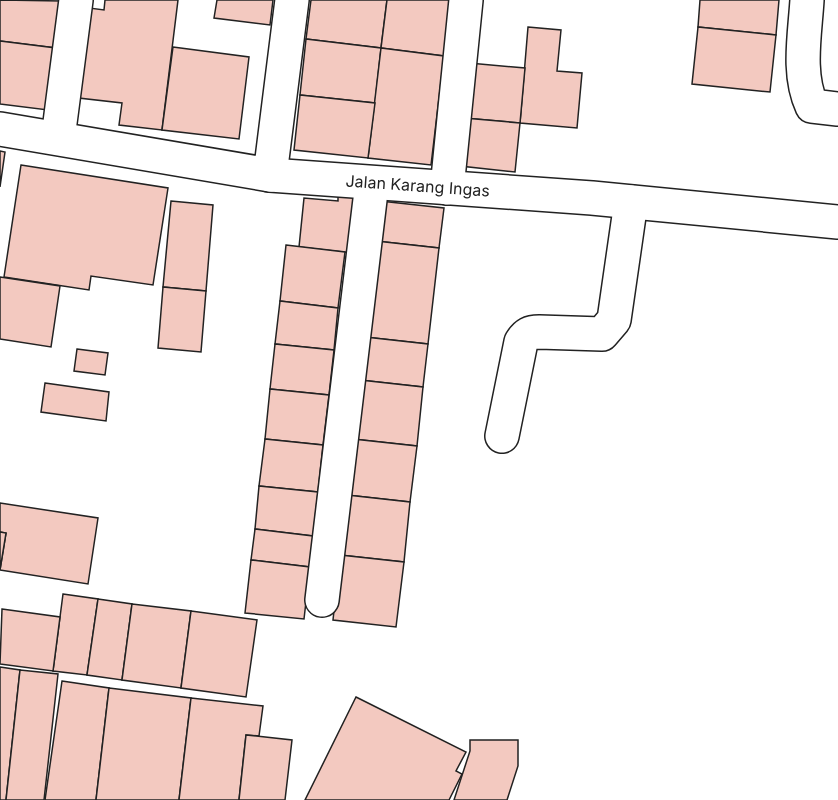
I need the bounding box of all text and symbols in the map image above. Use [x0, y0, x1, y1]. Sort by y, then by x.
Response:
street label: Jalan Karang Ingas [345, 170, 490, 201]

